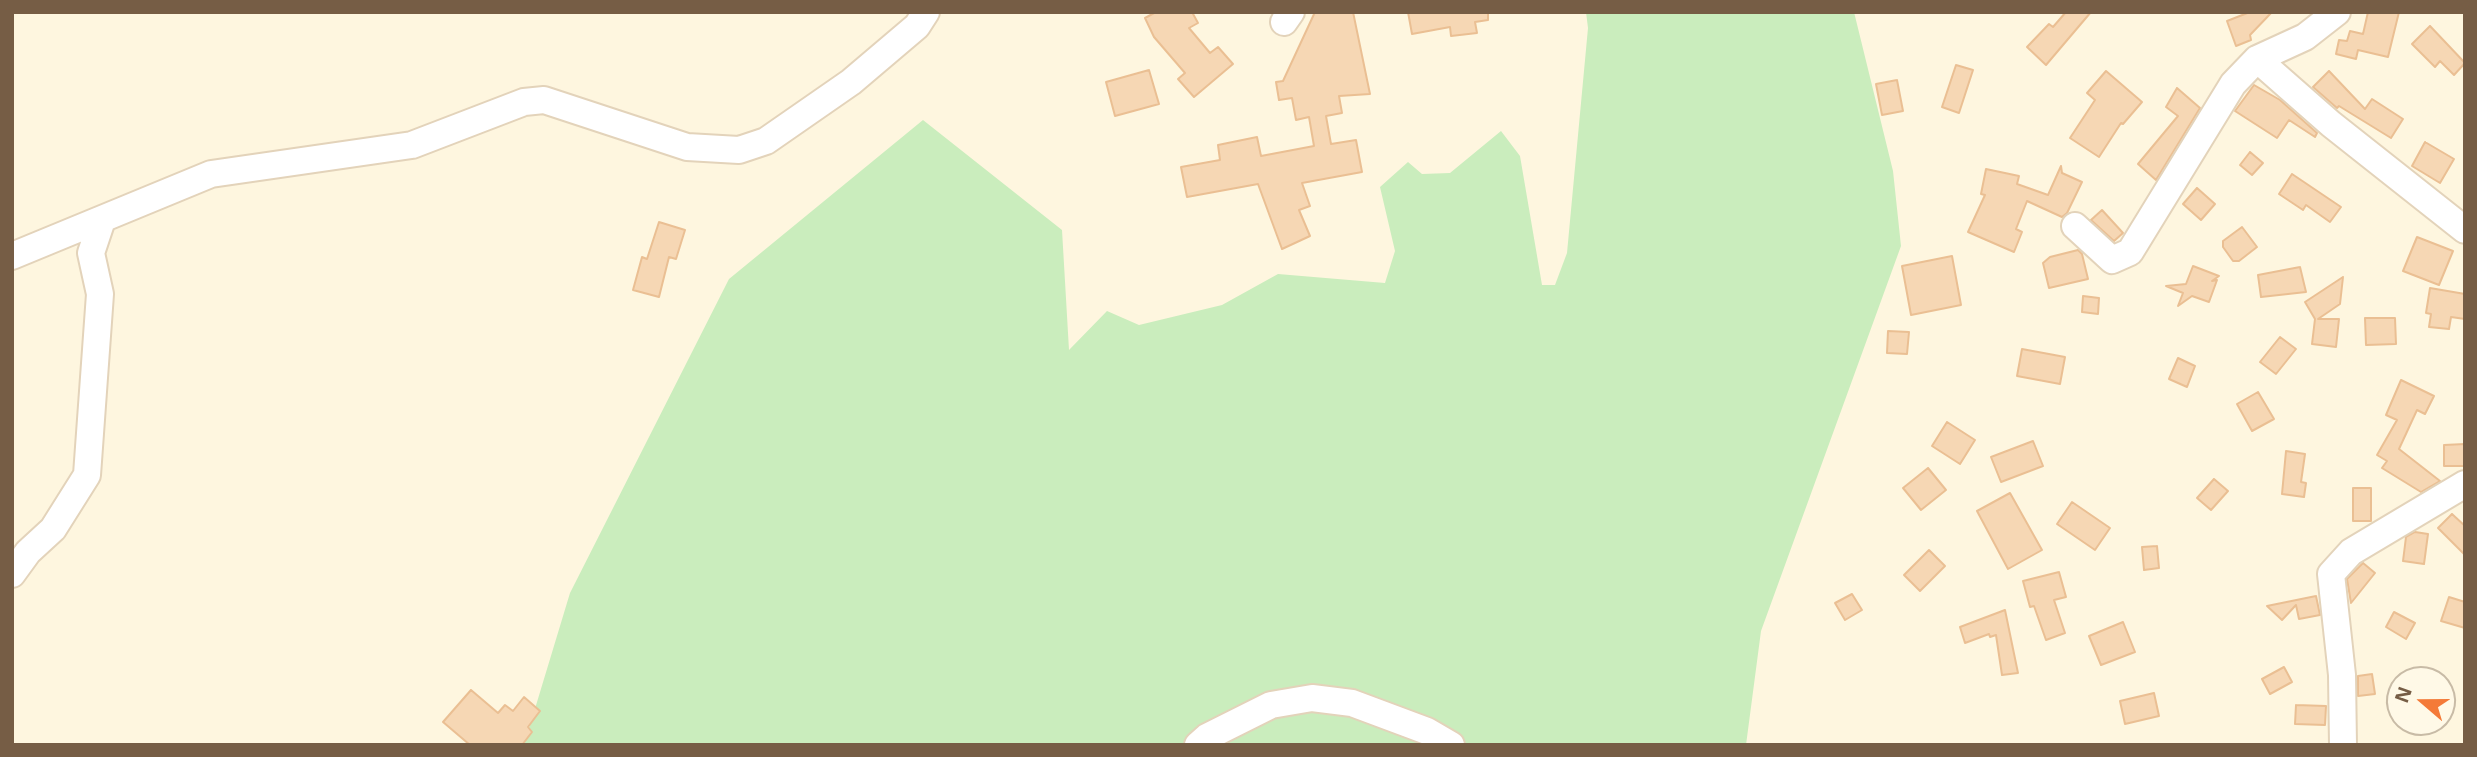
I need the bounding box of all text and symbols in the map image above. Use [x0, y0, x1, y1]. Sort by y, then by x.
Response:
north arrow [2386, 666, 2456, 736]
text: N [2388, 683, 2418, 706]

